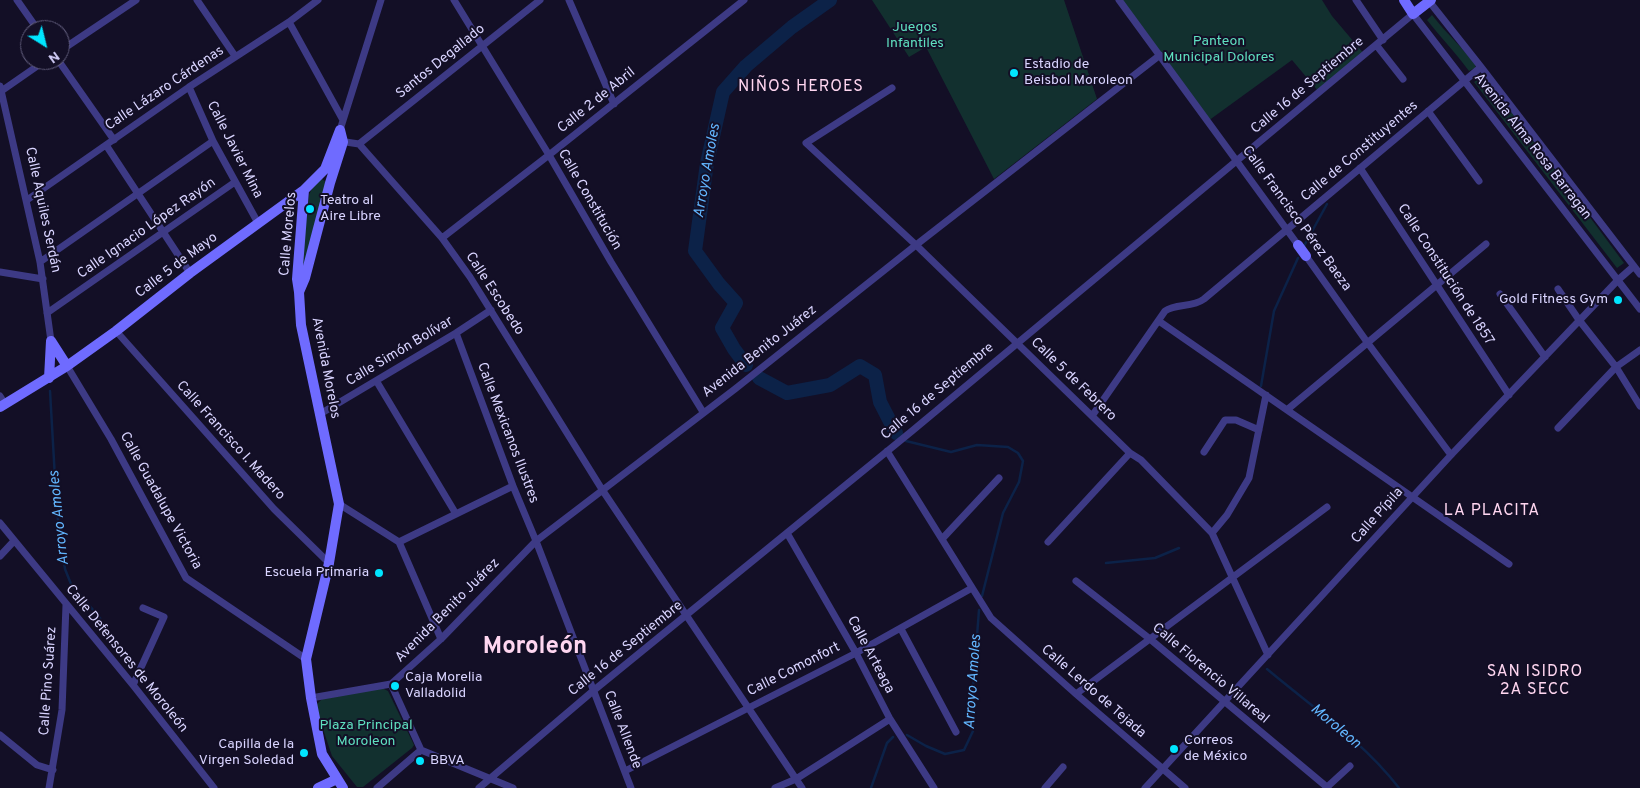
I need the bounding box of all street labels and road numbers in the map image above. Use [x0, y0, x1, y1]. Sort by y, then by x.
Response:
street label: Santos Degallado [393, 21, 489, 103]
street label: Calle 16 de Septiembre [1248, 34, 1368, 138]
street label: Calle Lázaro Cárdenas [102, 43, 228, 135]
street label: Calle 2 de Abril [555, 65, 639, 137]
street label: Avenida Alma Rosa Barragan [1470, 70, 1594, 224]
street label: Calle de Constituyentes [1298, 98, 1422, 206]
street label: Calle Javier Mina [202, 99, 266, 201]
street label: Calle Francisco Pérez Baeza [1238, 143, 1354, 295]
street label: Calle Aquiles Serdán [20, 146, 64, 274]
street label: Calle Constitución [553, 147, 625, 253]
street label: Calle Ignacio López Rayón [75, 175, 219, 283]
street label: Calle Morelos [277, 191, 301, 277]
street label: Calle Constitución de 1857 [1393, 201, 1497, 349]
street label: Calle 5 de Mayo [133, 230, 221, 302]
street label: Calle Escobedo [461, 249, 527, 339]
street label: Avenida Benito Juárez [699, 302, 821, 402]
street label: Calle Simón Bolívar [343, 313, 457, 391]
street label: Avenida Morelos [307, 316, 343, 420]
street label: Calle 5 de Febrero [1027, 335, 1119, 425]
street label: Calle 16 de Septiembre [878, 340, 998, 444]
street label: Calle Mexicanos Ilustres [472, 360, 542, 506]
street label: Calle Francisco I. Madero [172, 378, 288, 504]
street label: Calle Guadalupe Victoria [115, 429, 205, 573]
street label: Calle Pípila [1349, 485, 1407, 547]
street label: Avenida Benito Juárez [392, 555, 504, 667]
street label: Calle Defensores de Moroleón [61, 582, 191, 736]
street label: Calle 16 de Septiembre [565, 598, 687, 700]
street label: Calle Arteaga [843, 613, 897, 697]
street label: Calle Florencio Villareal [1148, 620, 1272, 728]
street label: Calle Pino Suárez [37, 626, 61, 736]
street label: Calle Comonfort [745, 639, 843, 701]
street label: Calle Lerdo de Tejada [1037, 642, 1149, 742]
street label: Calle Allende [599, 688, 645, 772]

